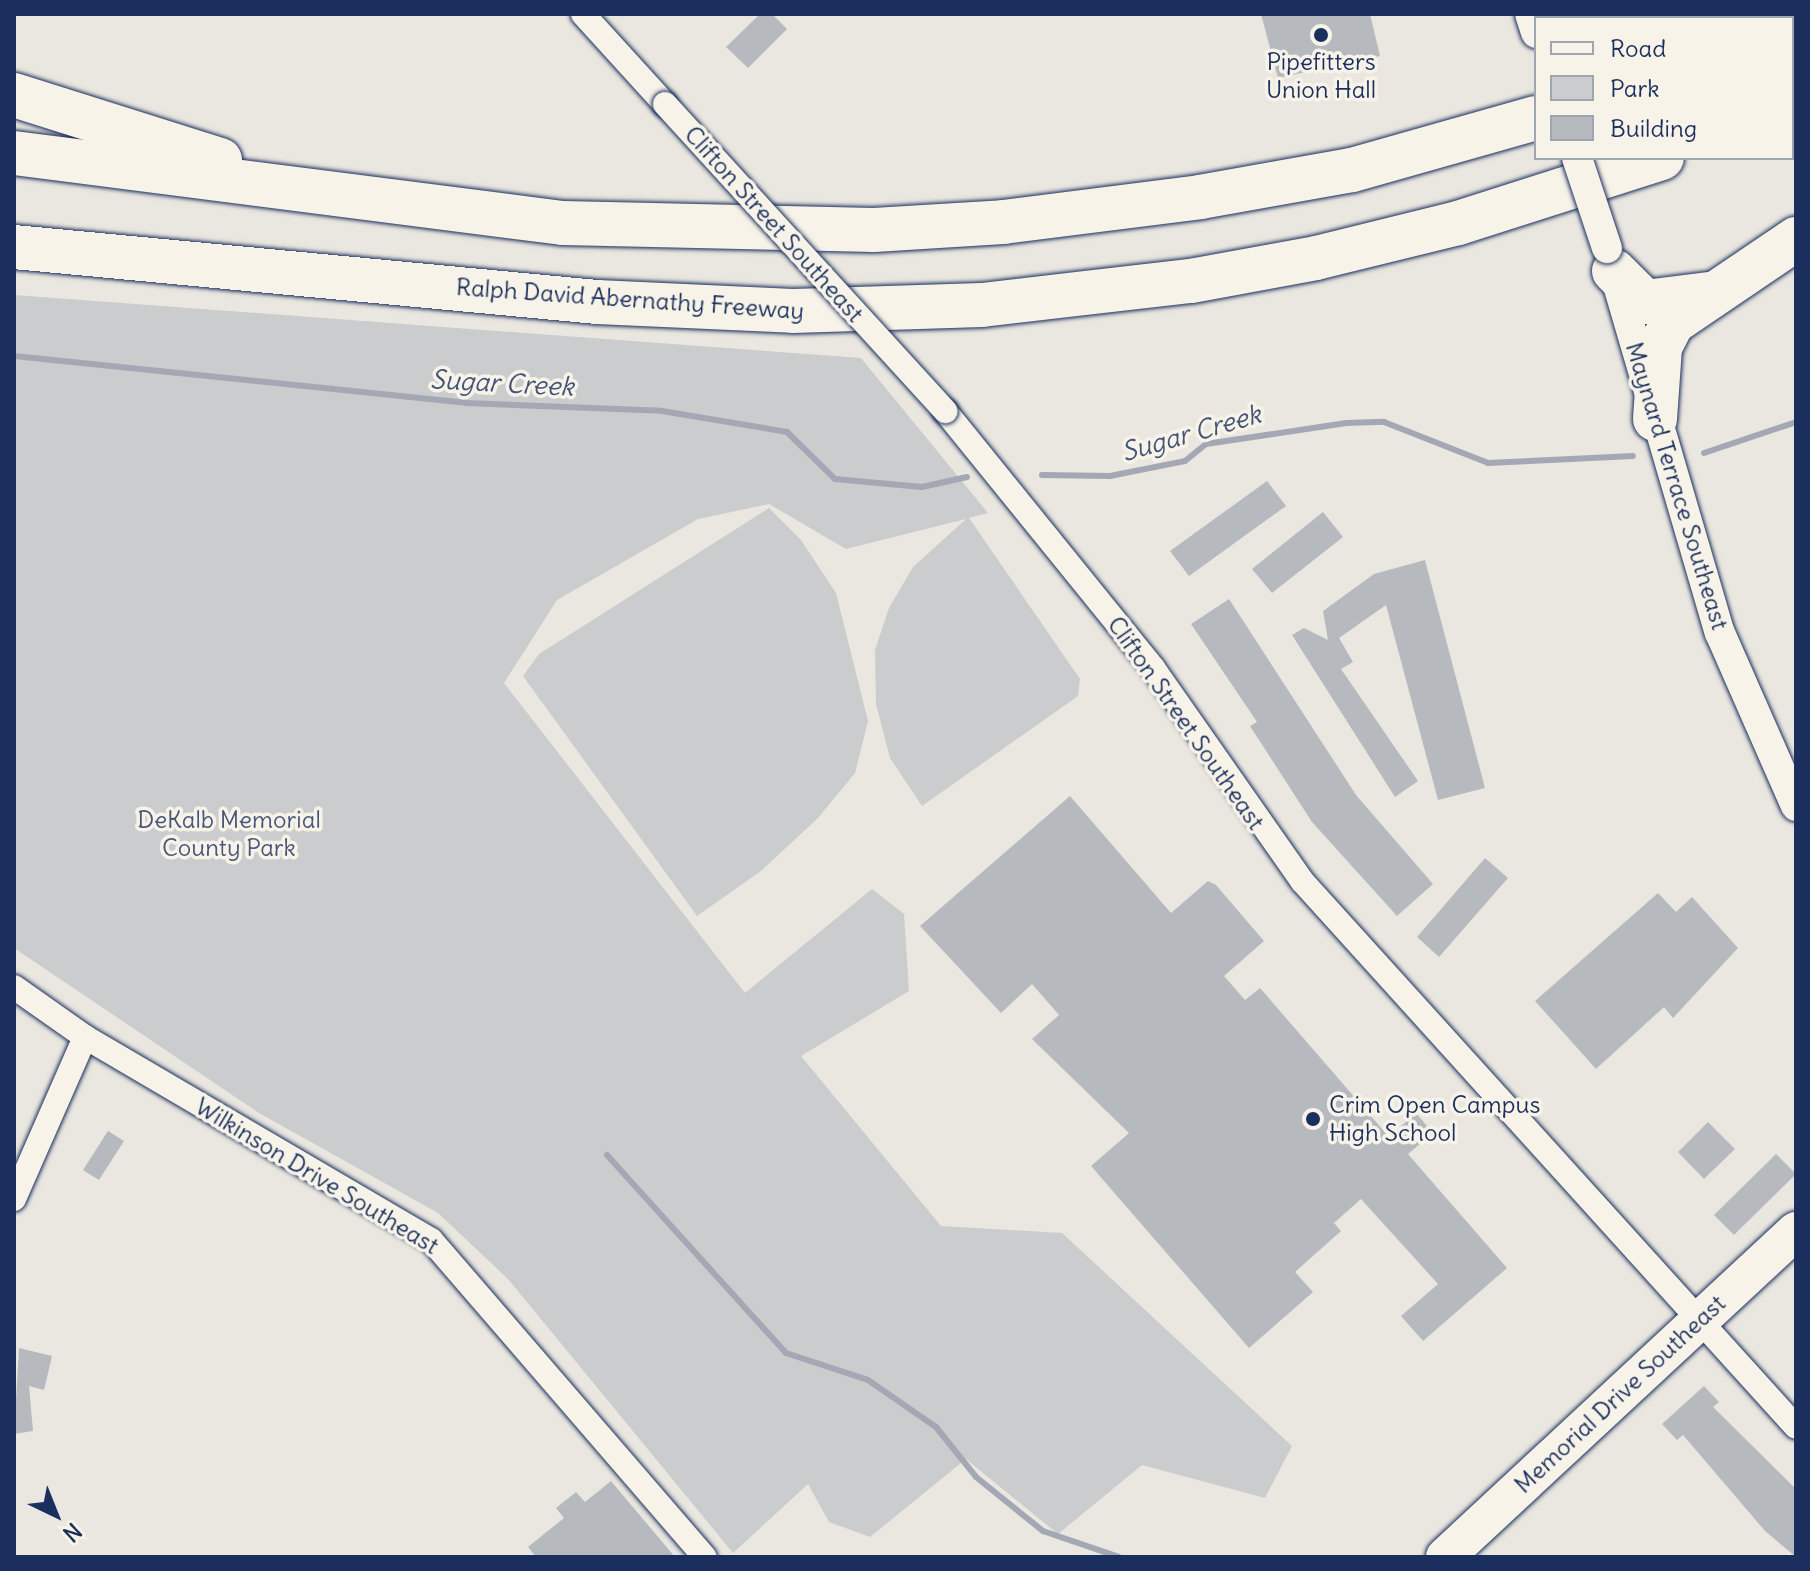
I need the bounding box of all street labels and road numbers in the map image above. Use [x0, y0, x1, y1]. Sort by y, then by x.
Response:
street label: Clifton Street Southeast [678, 120, 870, 328]
street label: Ralph David Abernathy Freeway [455, 272, 805, 326]
street label: Maynard Terrace Southeast [1620, 339, 1734, 633]
street label: Clifton Street Southeast [1101, 611, 1271, 835]
street label: Wilkinson Drive Southeast [190, 1092, 444, 1260]
street label: Memorial Drive Southeast [1509, 1289, 1731, 1499]

